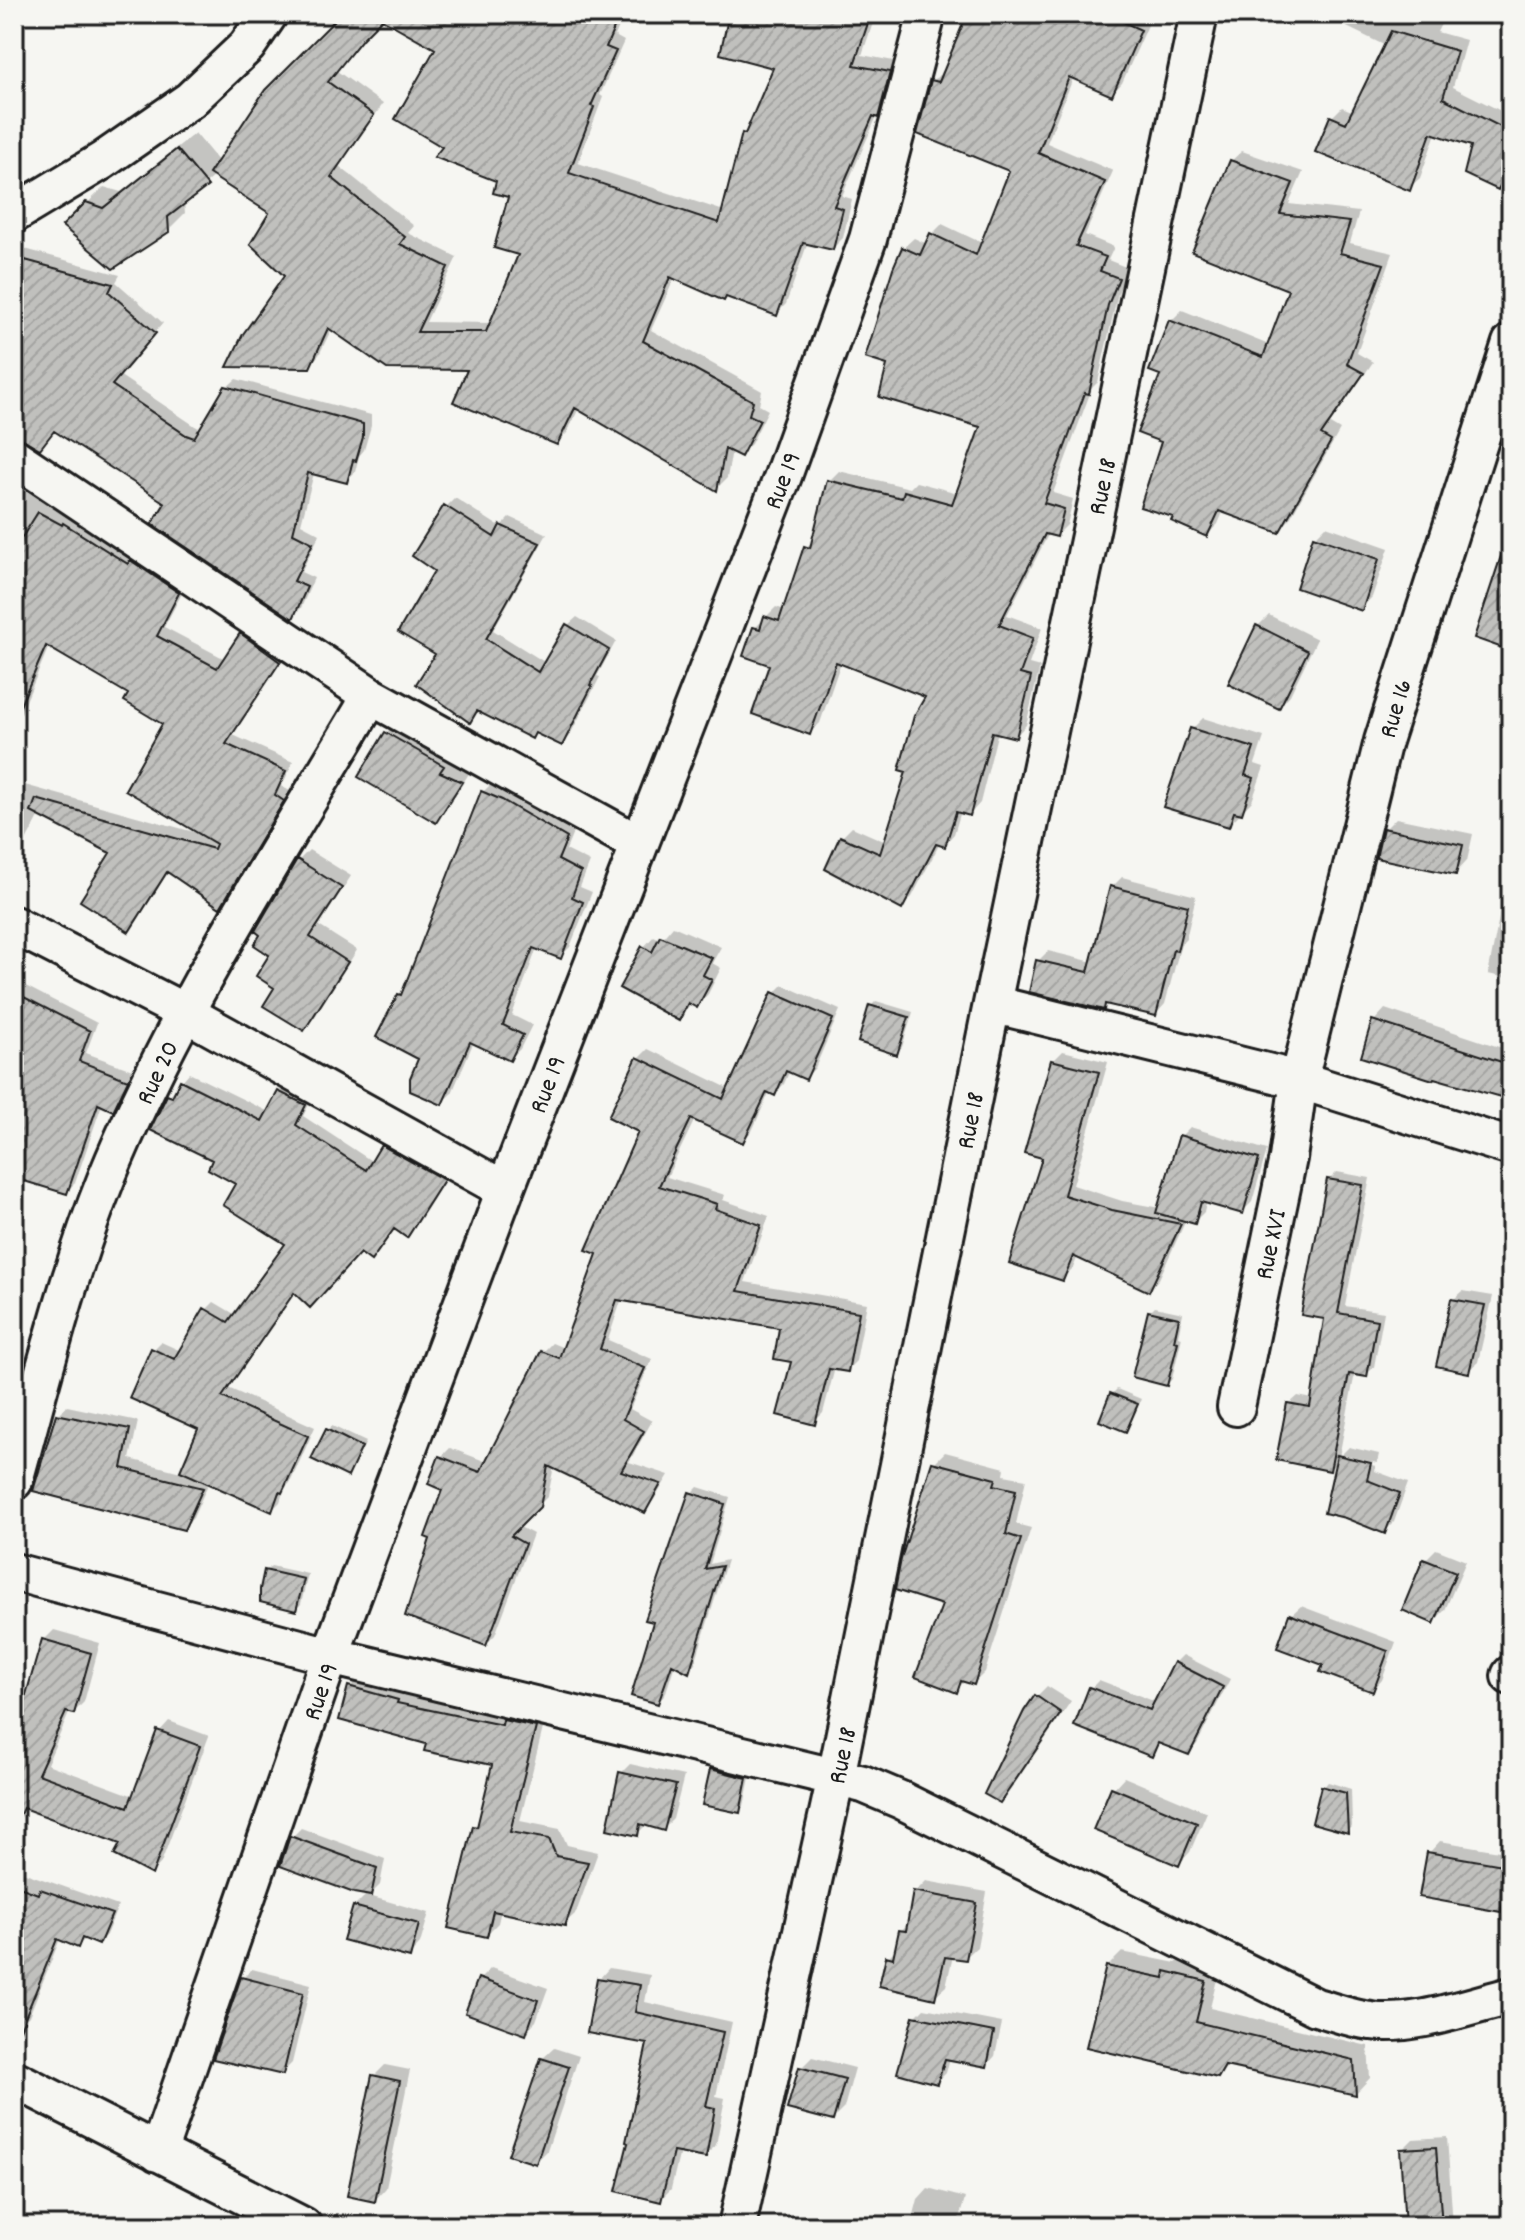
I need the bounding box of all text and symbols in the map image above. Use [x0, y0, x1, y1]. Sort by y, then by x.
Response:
street label: Rue 19 [756, 447, 812, 515]
street label: Rue 18 [1080, 455, 1128, 519]
street label: Rue 16 [1371, 675, 1424, 743]
street label: Rue 20 [128, 1035, 190, 1112]
street label: Rue 19 [521, 1051, 577, 1119]
street label: Rue 18 [949, 1089, 996, 1152]
street label: Rue XVI [1247, 1206, 1298, 1283]
street label: Rue 19 [295, 1658, 349, 1726]
street label: Rue 18 [820, 1724, 868, 1788]

